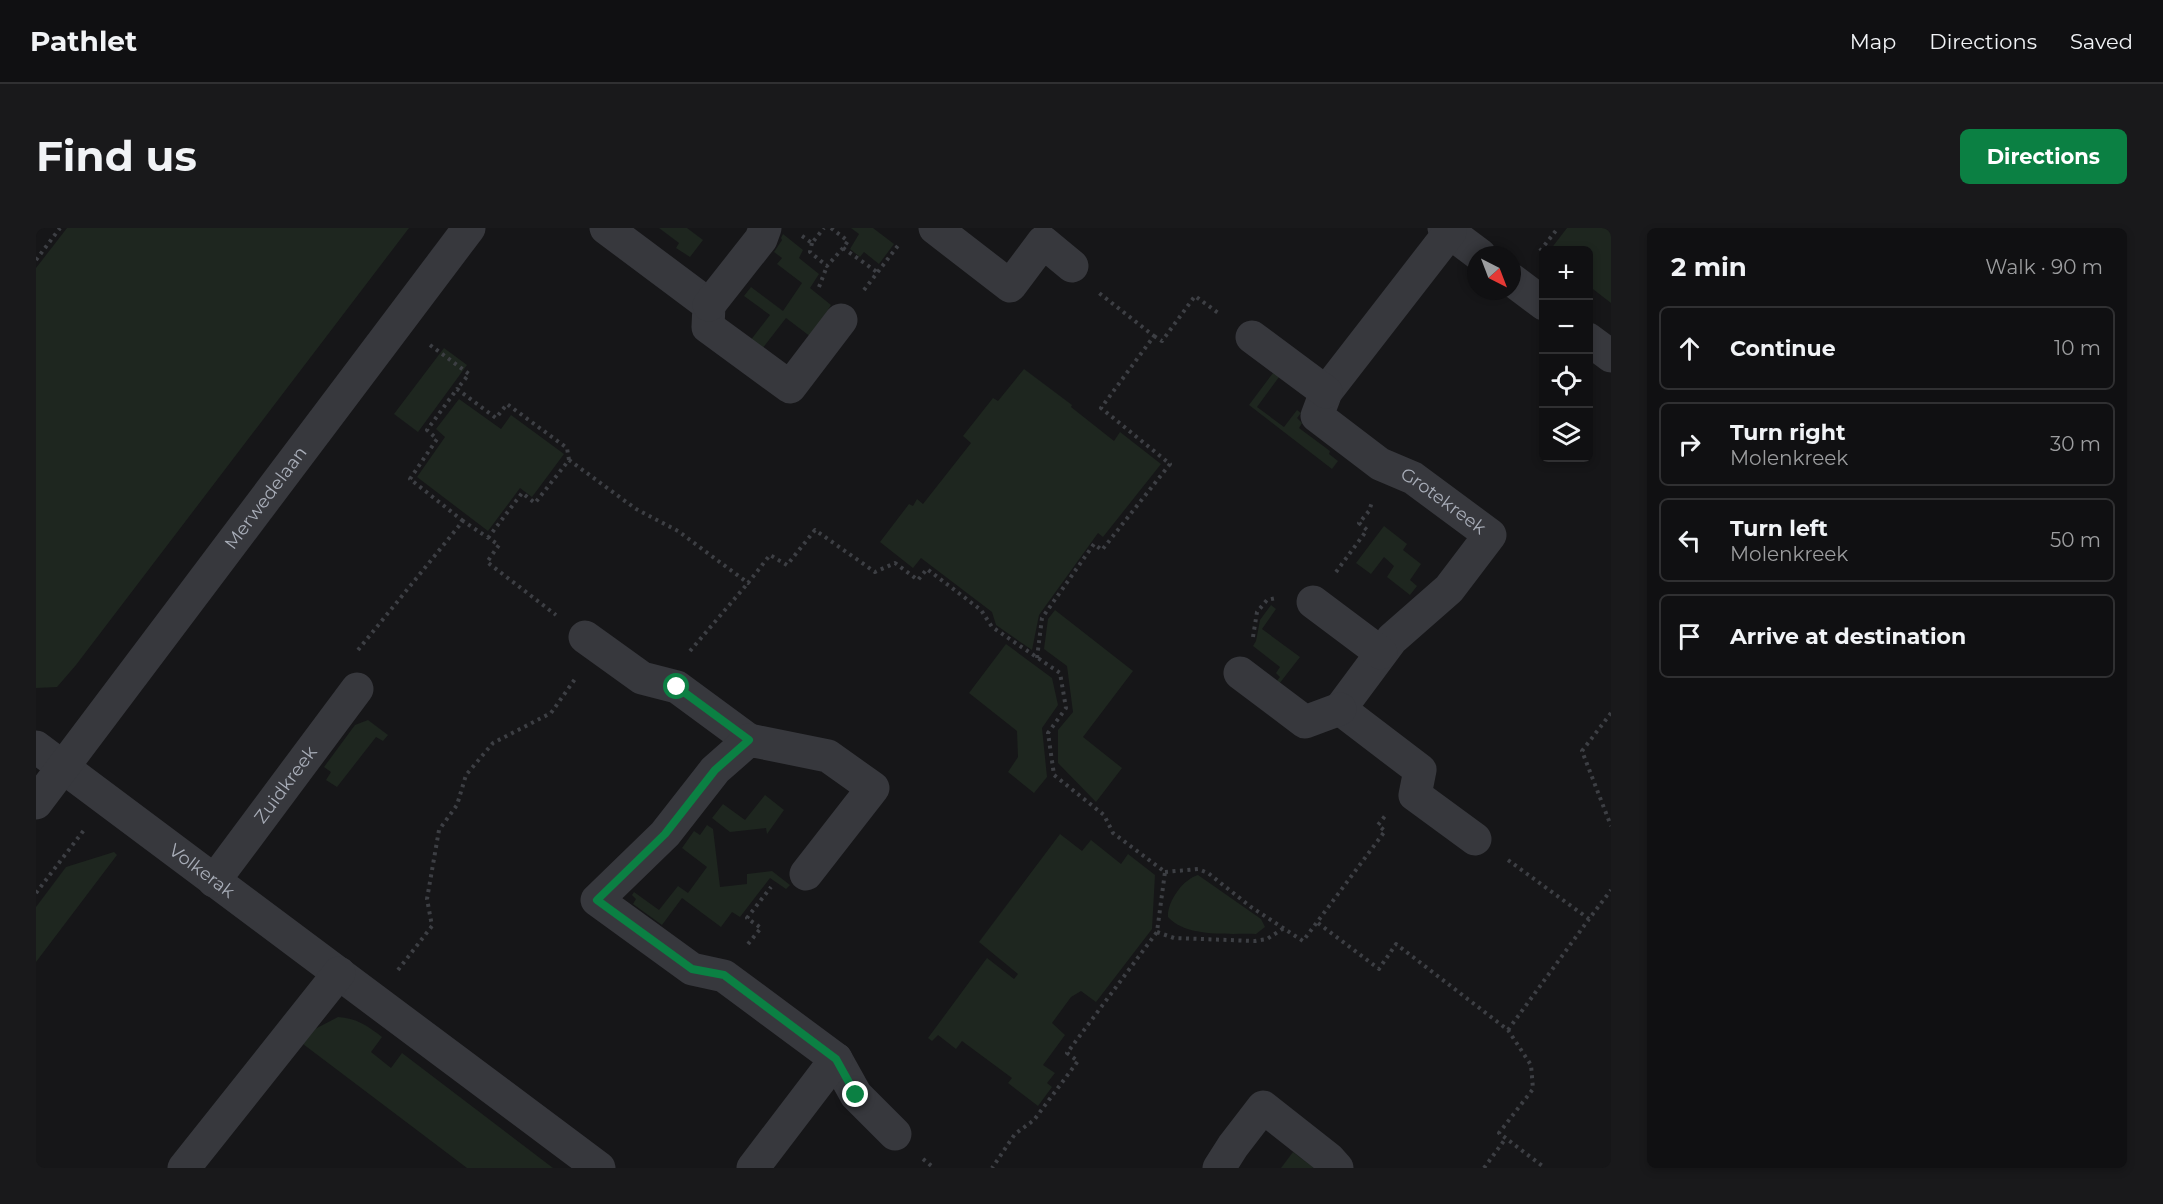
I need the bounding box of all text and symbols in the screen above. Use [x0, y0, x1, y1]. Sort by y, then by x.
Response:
text: Pathlet [30, 24, 137, 58]
text: Map [1850, 29, 1896, 54]
text: Directions [1929, 29, 2037, 54]
text: Saved [2070, 29, 2133, 54]
button: Directions [1960, 129, 2127, 184]
text: Find us [36, 130, 197, 182]
north arrow [1467, 246, 1521, 300]
map controls [1539, 246, 1593, 462]
button: + [1539, 246, 1593, 300]
text: 2 min [1671, 251, 1747, 283]
text: Walk · 90 m [1985, 255, 2103, 279]
button: − [1539, 300, 1593, 354]
icon: ahead [1673, 332, 1706, 365]
text: Continue [1730, 335, 1836, 362]
text: 10 m [2054, 336, 2101, 360]
button: locate [1539, 354, 1593, 408]
button: layers [1539, 408, 1593, 462]
text: Turn right [1730, 419, 1845, 446]
icon: right [1673, 428, 1706, 461]
text: 30 m [2050, 432, 2101, 456]
street label: Merwedelaan [220, 442, 312, 554]
text: Molenkreek [1730, 446, 1848, 470]
street label: Grotekreek [1397, 463, 1490, 539]
text: Turn left [1730, 515, 1828, 542]
icon: left [1673, 524, 1706, 557]
text: 50 m [2050, 528, 2101, 552]
text: Molenkreek [1730, 542, 1848, 566]
icon: arrive [1673, 620, 1706, 653]
text: Arrive at destination [1730, 623, 1966, 650]
route start [663, 673, 689, 699]
street label: Zuidkreek [250, 742, 322, 828]
street label: Volkerak [164, 839, 239, 903]
route end [842, 1081, 868, 1107]

